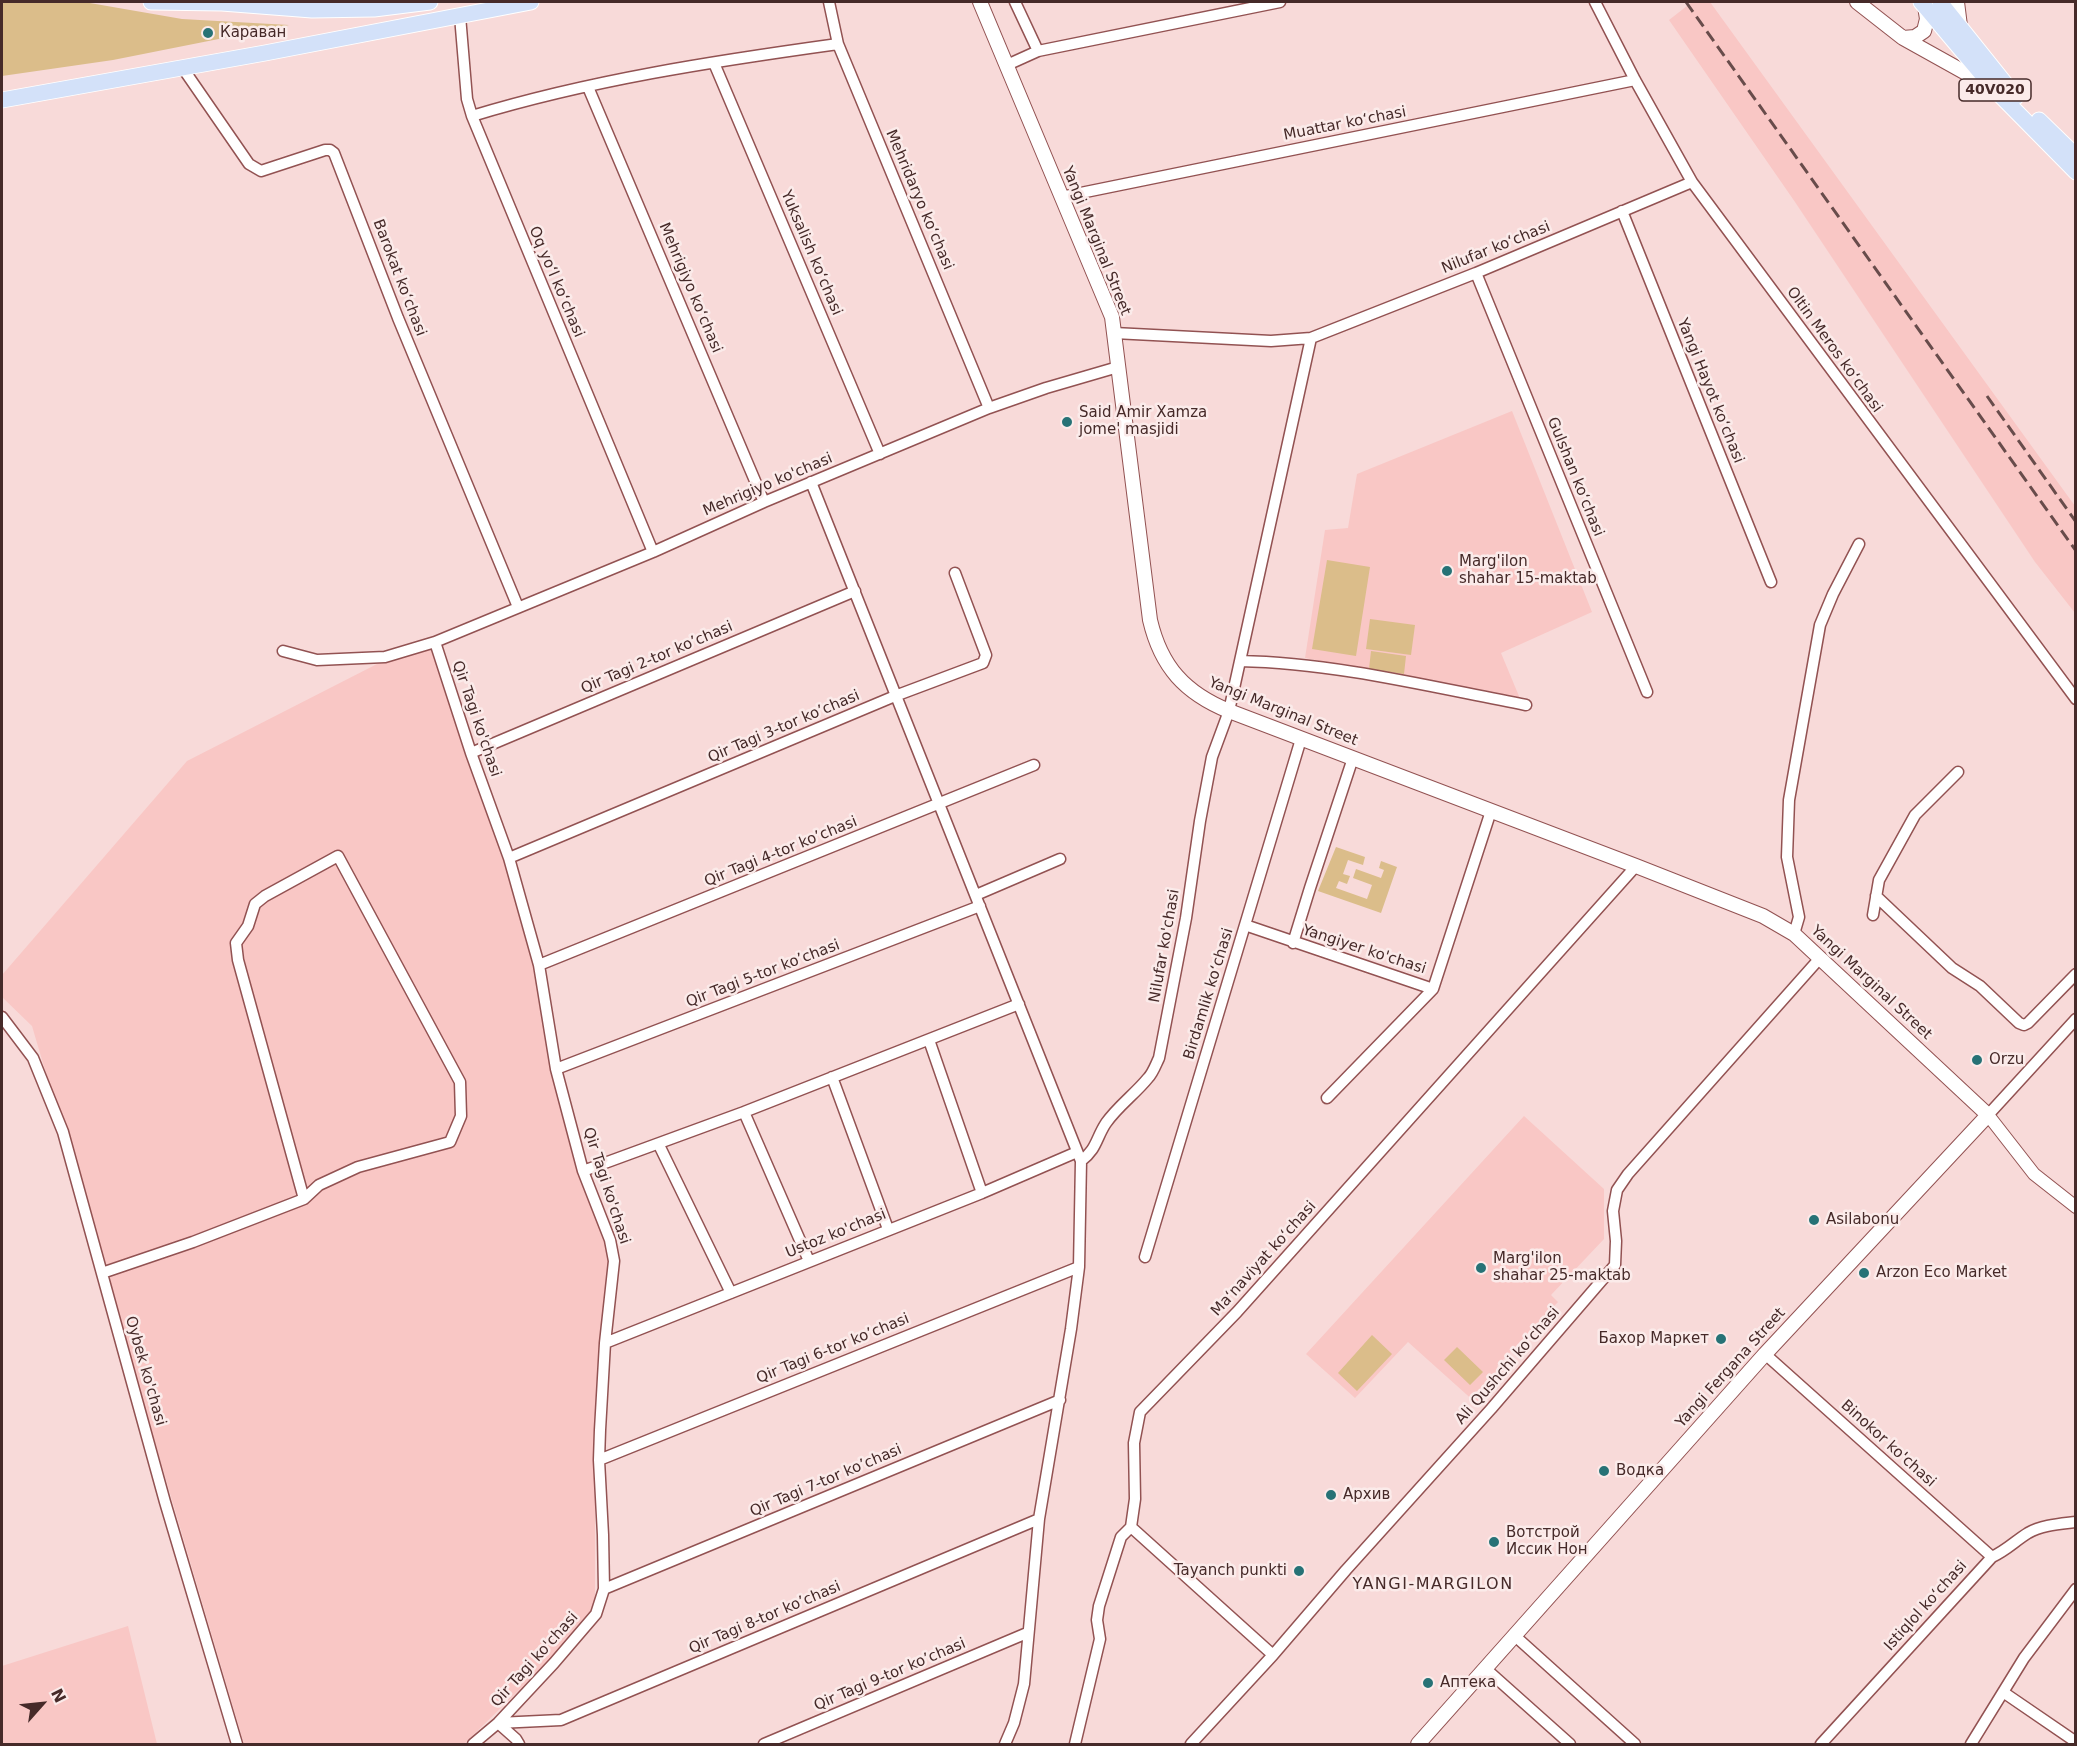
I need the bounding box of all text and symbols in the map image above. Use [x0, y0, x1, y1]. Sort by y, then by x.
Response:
place label: Караван [220, 24, 286, 42]
marker: Караван [201, 26, 215, 40]
road number: 40V020 [1959, 79, 2031, 101]
street label: Muattar koʻchasi [1282, 103, 1408, 145]
street label: Mehridaryo koʻchasi [881, 127, 957, 273]
street label: Yangi Marginal Street [1058, 164, 1134, 318]
street label: Yuksalish koʻchasi [777, 188, 845, 318]
street label: Barokat koʻchasi [368, 217, 430, 339]
street label: Nilufar koʻchasi [1439, 218, 1553, 278]
street label: Mehrigiyo koʻchasi [654, 220, 726, 356]
street label: Oq yoʻl koʻchasi [524, 224, 588, 340]
street label: Oltin Meros koʻchasi [1782, 284, 1886, 416]
street label: Yangi Hayot koʻchasi [1673, 316, 1747, 466]
place label: Said Amir Xamza jome' masjidi [1079, 404, 1207, 439]
marker: Said Amir Xamza jome' masjidi [1060, 415, 1074, 429]
street label: Gulshan koʻchasi [1543, 415, 1607, 539]
street label: Mehrigiyo ko'chasi [701, 450, 835, 520]
place label: Marg'ilon shahar 15-maktab [1459, 553, 1597, 588]
marker: Marg'ilon shahar 15-maktab [1440, 564, 1454, 578]
street label: Qir Tagi 2-tor koʼchasi [578, 618, 736, 698]
street label: Qir Tagi ko'chasi [448, 659, 504, 779]
street label: Yangi Marginal Street [1206, 674, 1360, 750]
street label: Qir Tagi 3-tor koʼchasi [705, 687, 863, 767]
street label: Qir Tagi 4-tor koʼchasi [702, 813, 860, 891]
street label: Nilufar ko'chasi [1146, 888, 1184, 1004]
street label: Yangiyer ko'chasi [1300, 922, 1428, 978]
street label: Yangi Marginal Street [1807, 922, 1935, 1044]
street label: Birdamlik koʻchasi [1180, 926, 1238, 1062]
street label: Qir Tagi 5-tor koʼchasi [684, 936, 842, 1012]
place label: Orzu [1989, 1051, 2024, 1069]
marker: Orzu [1970, 1053, 1984, 1067]
street label: Qir Tagi ko'chasi [579, 1125, 633, 1247]
street label: Maʻnaviyat koʻchasi [1208, 1198, 1320, 1320]
street label: Ustoz ko'chasi [783, 1206, 889, 1262]
place label: Asilabonu [1826, 1211, 1899, 1229]
marker: Asilabonu [1807, 1213, 1821, 1227]
place label: Marg'ilon shahar 25-maktab [1493, 1250, 1631, 1285]
marker: Marg'ilon shahar 25-maktab [1474, 1261, 1488, 1275]
place label: Arzon Eco Market [1876, 1264, 2007, 1282]
marker: Arzon Eco Market [1857, 1266, 1871, 1280]
street label: Ali Qushchi koʻchasi [1452, 1304, 1564, 1428]
street label: Yangi Fergana Street [1672, 1304, 1790, 1432]
street label: Qir Tagi 6-tor koʼchasi [754, 1310, 912, 1388]
street label: Oybek ko'chasi [121, 1314, 169, 1428]
place label: Бахор Маркет [1598, 1330, 1709, 1348]
marker: Бахор Маркет [1714, 1332, 1728, 1346]
street label: Binokor ko'chasi [1837, 1397, 1939, 1491]
street label: Qir Tagi 7-tor koʼchasi [747, 1441, 905, 1521]
place label: Водка [1616, 1462, 1664, 1480]
marker: Водка [1597, 1464, 1611, 1478]
place label: Архив [1343, 1486, 1390, 1504]
marker: Архив [1324, 1488, 1338, 1502]
place label: Вотстрой Иссик Нон [1506, 1524, 1588, 1559]
marker: Вотстрой Иссик Нон [1487, 1535, 1501, 1549]
street label: Istiqlol koʻchasi [1881, 1557, 1971, 1655]
place label: Tayanch punkti [1174, 1562, 1287, 1580]
marker: Tayanch punkti [1292, 1564, 1306, 1578]
district label: YANGI-MARGILON [1352, 1575, 1514, 1595]
street label: Qir Tagi 8-tor koʼchasi [686, 1578, 844, 1658]
street label: Qir Tagi ko'chasi [488, 1609, 582, 1711]
street label: Qir Tagi 9-tor koʼchasi [811, 1635, 969, 1715]
north arrow [12, 1674, 72, 1734]
place label: Аптека [1440, 1674, 1496, 1692]
marker: Аптека [1421, 1676, 1435, 1690]
text: N [47, 1685, 70, 1706]

